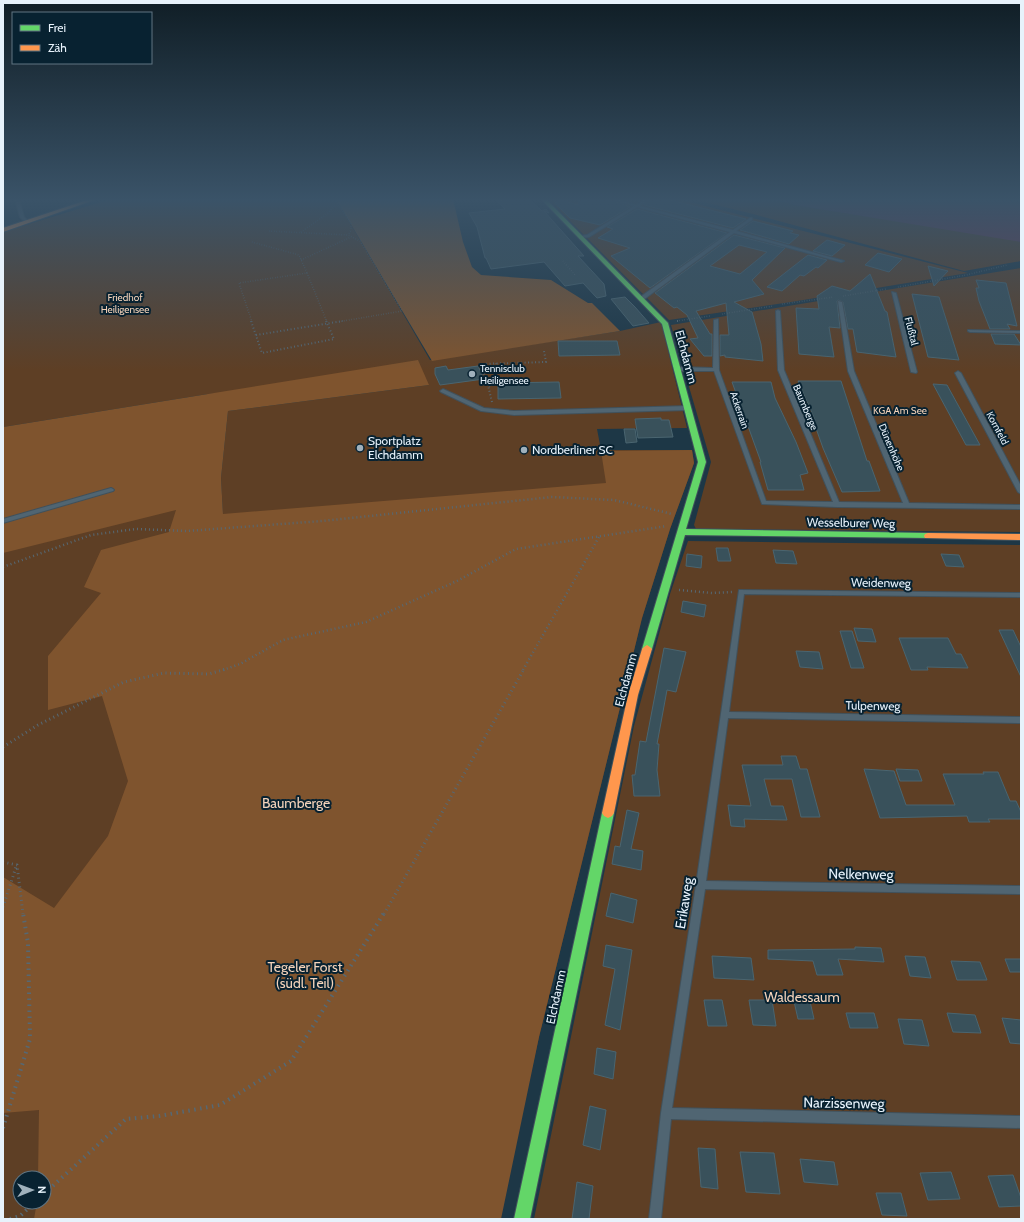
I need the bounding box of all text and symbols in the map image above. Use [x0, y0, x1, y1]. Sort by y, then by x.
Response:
legend [12, 12, 152, 64]
text: Frei [48, 20, 66, 35]
text: Zäh [48, 40, 67, 55]
park label: Friedhof Heiligensee [101, 291, 149, 316]
street label: Flußtal [902, 315, 921, 347]
street label: Elchdamm [672, 328, 701, 385]
place label: Tennisclub Heiligensee [480, 362, 529, 387]
marker: Tennisclub Heiligensee [467, 369, 477, 379]
street label: Baumberge [790, 382, 821, 432]
street label: Ackerrain [727, 390, 752, 431]
park label: KGA Am See [873, 404, 927, 417]
street label: Kornfeld [983, 409, 1012, 447]
street label: Dünenhöhe [876, 422, 907, 473]
place label: Sportplatz Elchdamm [368, 433, 423, 462]
place label: Nordberliner SC [532, 442, 613, 457]
marker: Sportplatz Elchdamm [355, 443, 365, 453]
marker: Nordberliner SC [519, 445, 529, 455]
street label: Wesselburer Weg [807, 514, 896, 531]
street label: Weidenweg [851, 574, 912, 591]
street label: Elchdamm [611, 651, 640, 708]
street label: Tulpenweg [846, 698, 901, 713]
park label: Baumberge [262, 794, 330, 812]
street label: Nelkenweg [828, 864, 895, 884]
street label: Erikaweg [671, 875, 697, 930]
park label: Tegeler Forst (südl. Teil) [268, 958, 343, 992]
street label: Elchdamm [542, 969, 569, 1025]
park label: Waldessaum [764, 988, 840, 1006]
street label: Narzissenweg [803, 1093, 886, 1113]
north arrow [12, 1170, 52, 1210]
text: N [35, 1186, 49, 1194]

